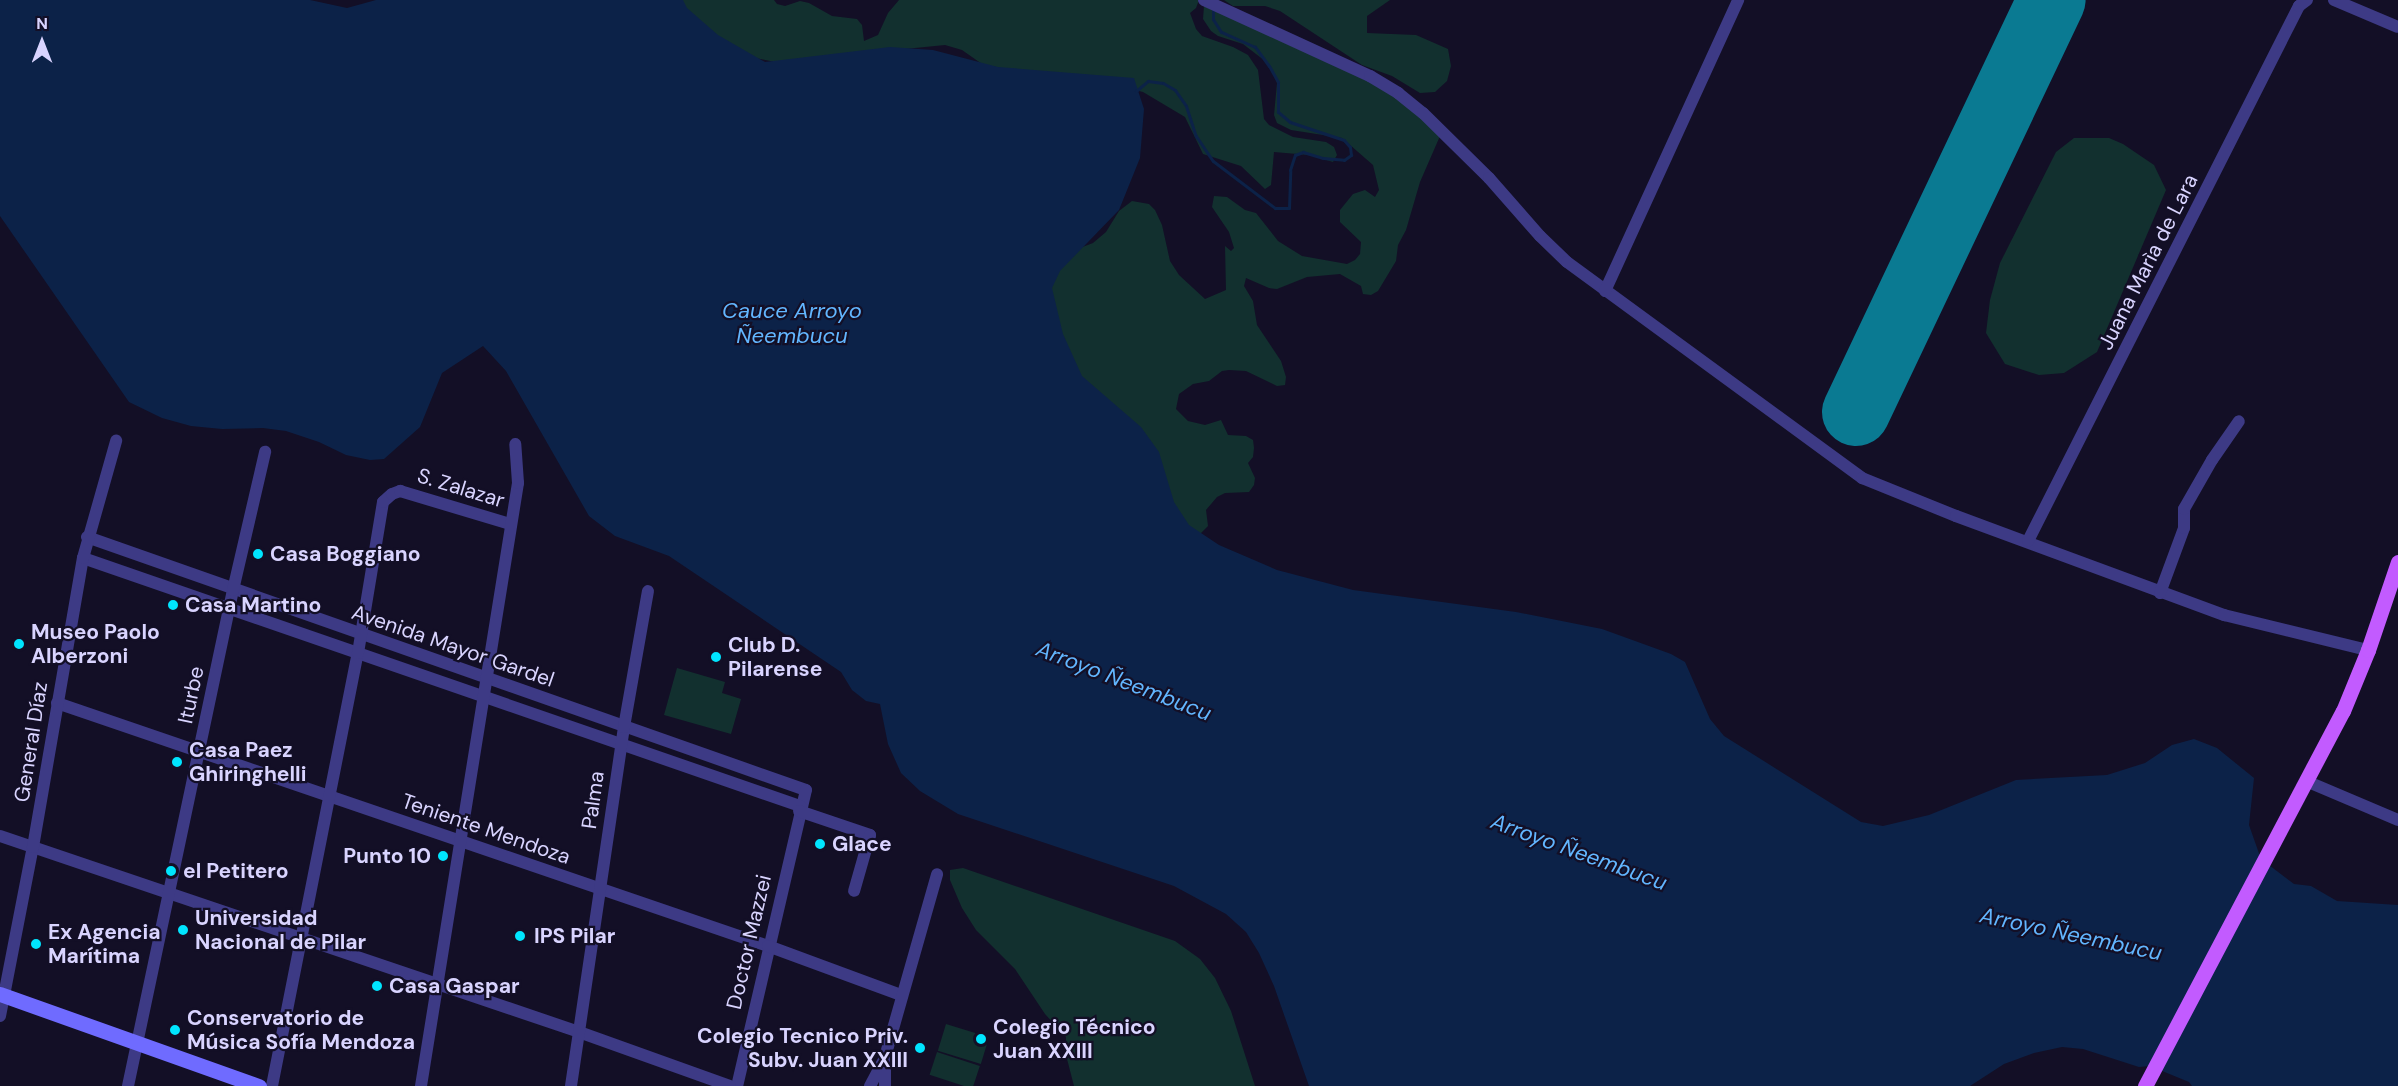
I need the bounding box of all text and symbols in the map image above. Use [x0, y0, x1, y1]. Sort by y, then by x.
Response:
north arrow [12, 12, 72, 72]
text: N [36, 13, 48, 34]
street label: Juana Marìa de Lara [2093, 170, 2203, 354]
water label: Cauce Arroyo Ñeembucu [722, 297, 862, 348]
street label: S. Zalazar [414, 463, 508, 513]
place label: Casa Boggiano [270, 541, 421, 567]
marker: Casa Boggiano [251, 547, 265, 561]
place label: Casa Martino [185, 592, 321, 618]
marker: Casa Martino [166, 598, 180, 612]
street label: Avenida Mayor Gardel [348, 600, 558, 692]
place label: Museo Paolo Alberzoni [31, 619, 160, 669]
place label: Club D. Pilarense [728, 632, 822, 682]
water label: Arroyo Ñeembucu [1033, 635, 1215, 727]
marker: Museo Paolo Alberzoni [12, 637, 26, 651]
marker: Club D. Pilarense [709, 650, 723, 664]
street label: Iturbe [173, 664, 209, 726]
street label: General Díaz [9, 680, 53, 804]
place label: Casa Paez Ghiringhelli [189, 737, 306, 787]
marker: Casa Paez Ghiringhelli [170, 755, 184, 769]
street label: Palma [576, 770, 610, 830]
street label: Teniente Mendoza [398, 788, 574, 870]
water label: Arroyo Ñeembucu [1487, 808, 1671, 896]
place label: Glace [832, 831, 892, 857]
marker: Glace [813, 837, 827, 851]
place label: Punto 10 [343, 843, 431, 869]
marker: Punto 10 [436, 849, 450, 863]
place label: el Petitero [183, 858, 289, 884]
marker: el Petitero [164, 864, 178, 878]
street label: Doctor Mazzei [721, 872, 777, 1012]
water label: Arroyo Ñeembucu [1978, 902, 2164, 966]
place label: Universidad Nacional de Pilar [195, 905, 366, 955]
place label: Ex Agencia Marítima [48, 919, 161, 969]
marker: Universidad Nacional de Pilar [176, 923, 190, 937]
place label: IPS Pilar [534, 923, 615, 949]
marker: IPS Pilar [511, 927, 529, 945]
marker: Ex Agencia Marítima [29, 937, 43, 951]
place label: Casa Gaspar [389, 973, 520, 999]
marker: Casa Gaspar [370, 979, 384, 993]
place label: Conservatorio de Música Sofía Mendoza [187, 1005, 415, 1055]
place label: Colegio Técnico Juan XXIII [993, 1014, 1156, 1064]
marker: Conservatorio de Música Sofía Mendoza [168, 1023, 182, 1037]
place label: Colegio Tecnico Priv. Subv. Juan XXIII [697, 1023, 908, 1073]
marker: Colegio Técnico Juan XXIII [974, 1032, 988, 1046]
marker: Colegio Tecnico Priv. Subv. Juan XXIII [913, 1041, 927, 1055]

